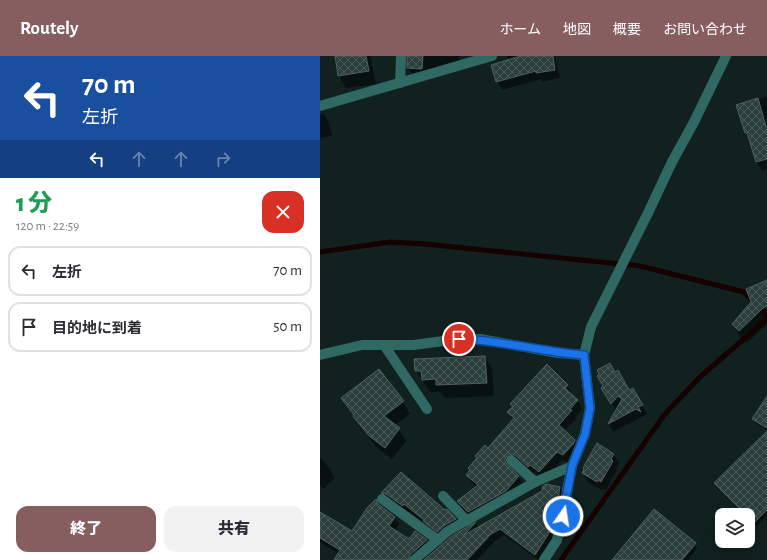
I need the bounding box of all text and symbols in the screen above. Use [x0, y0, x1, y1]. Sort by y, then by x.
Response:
text: Routely [20, 19, 79, 38]
text: ホーム [499, 23, 541, 37]
text: 地図 [563, 23, 591, 37]
text: 概要 [613, 23, 641, 37]
text: お問い合わせ [663, 23, 747, 37]
text: 70 m [82, 71, 136, 99]
icon: left [16, 72, 68, 124]
text: 左折 [82, 109, 118, 127]
icon: left [86, 148, 108, 170]
icon: ahead [128, 148, 150, 170]
icon: ahead [170, 148, 192, 170]
icon: right [212, 148, 234, 170]
button: close [262, 191, 304, 233]
text: 1 分 [16, 192, 52, 216]
text: 120 m · 22:59 [16, 220, 79, 233]
icon: left [18, 260, 40, 282]
text: 70 m [273, 263, 302, 278]
text: 左折 [52, 265, 82, 280]
icon: arrive [18, 316, 40, 338]
text: 50 m [273, 319, 302, 334]
text: 目的地に到着 [52, 321, 142, 336]
pin [442, 322, 476, 356]
icon: arrive [448, 328, 470, 350]
position arrow [542, 495, 584, 537]
button: 終了 [16, 506, 156, 552]
button: 共有 [164, 506, 304, 552]
map controls [715, 508, 755, 548]
button: layers [715, 508, 755, 548]

